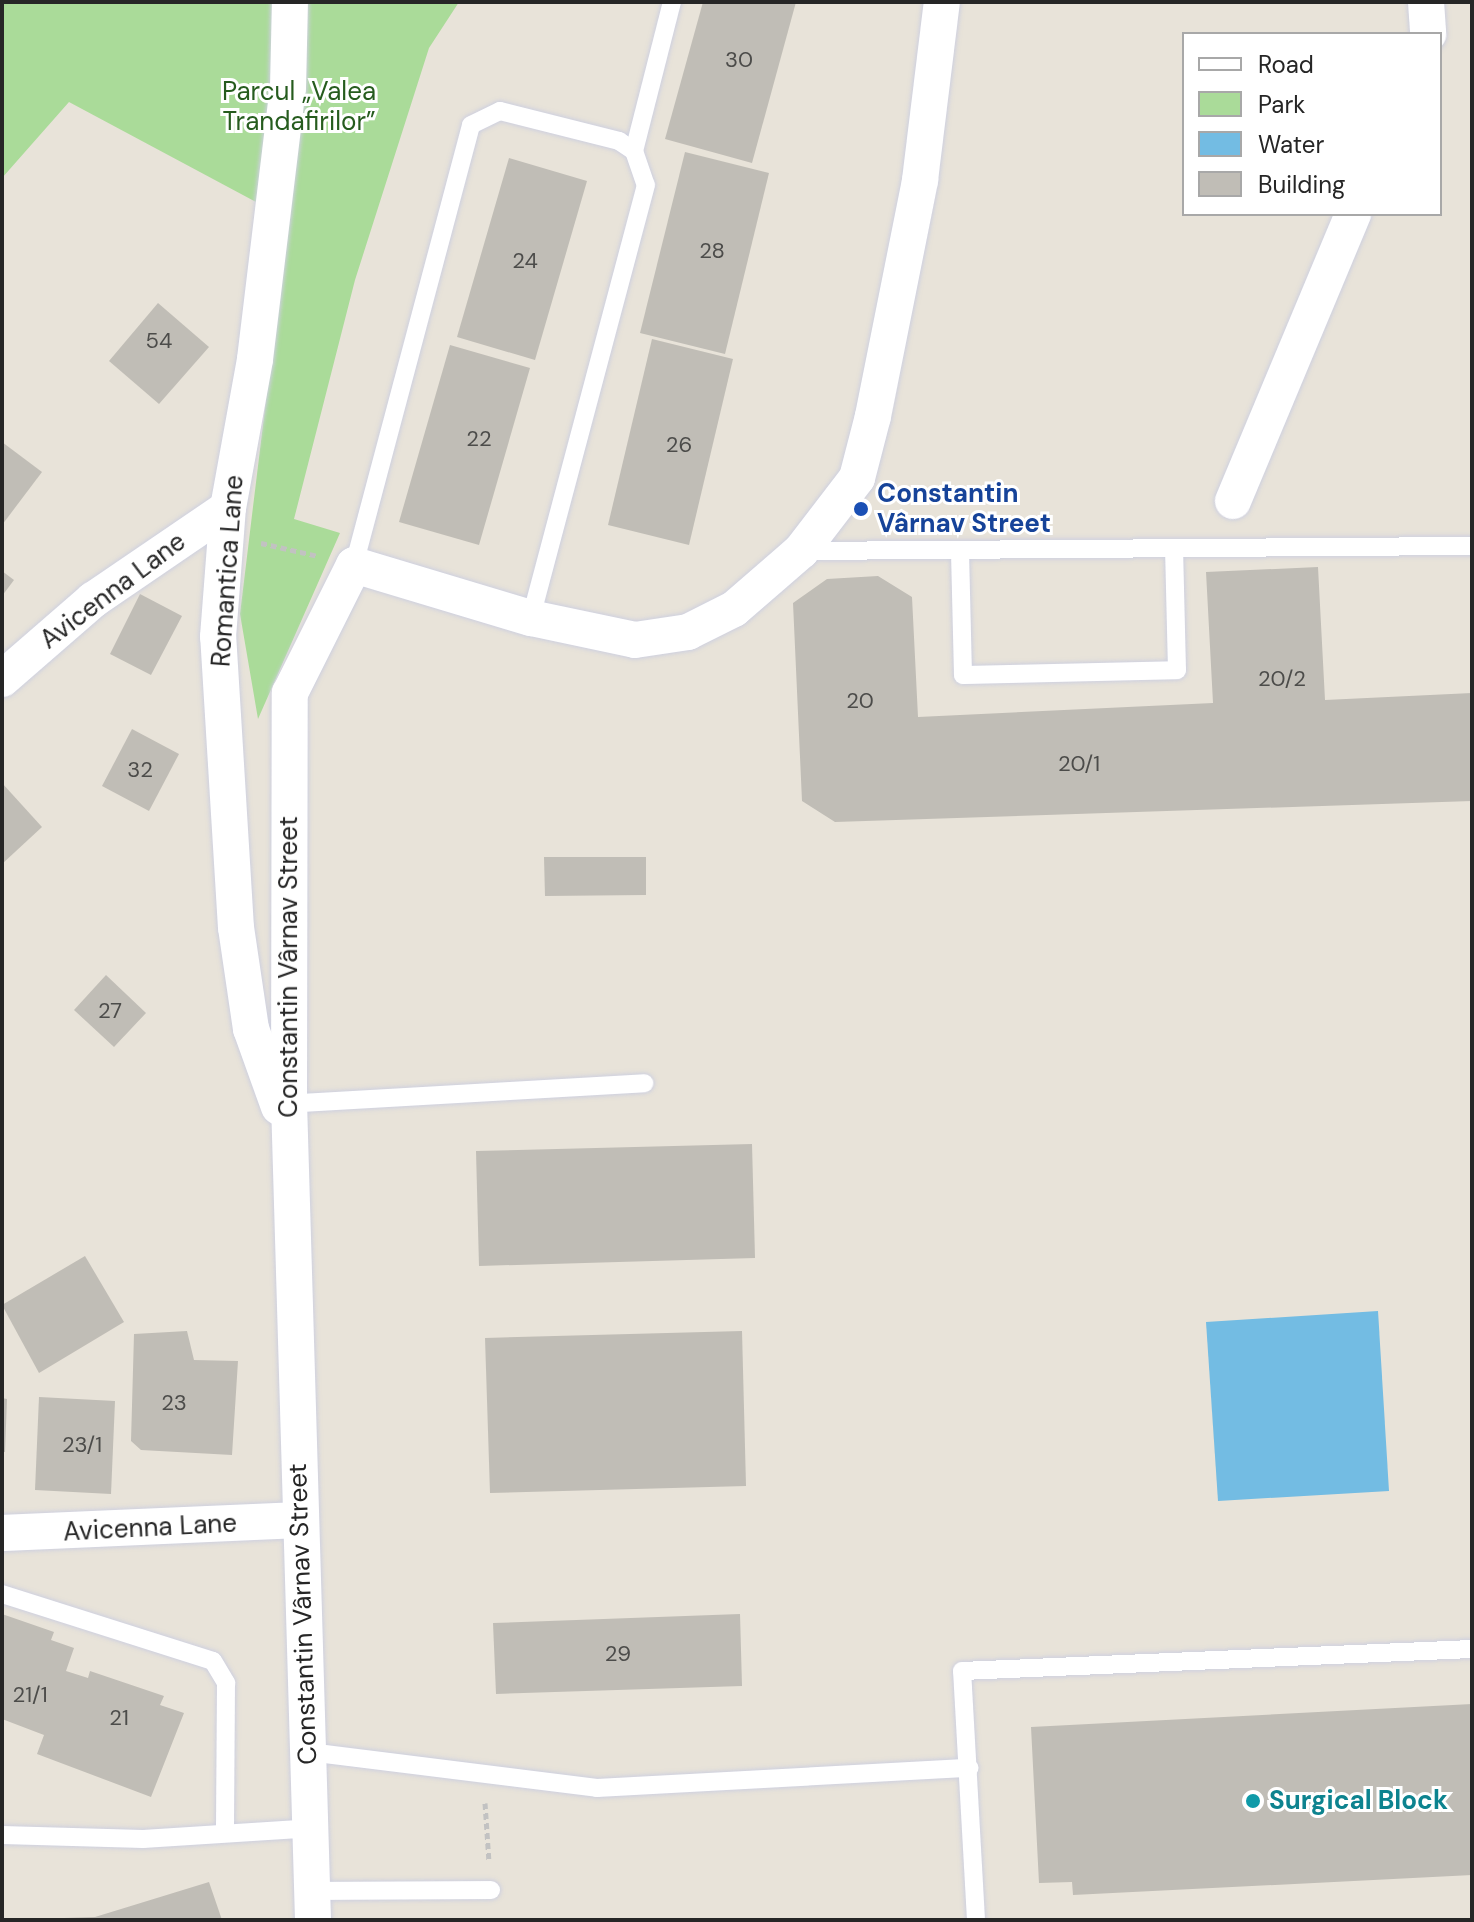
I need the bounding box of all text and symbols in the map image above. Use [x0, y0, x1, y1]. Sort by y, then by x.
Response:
legend [1182, 32, 1442, 216]
house number: 30 [725, 47, 753, 73]
text: Road [1258, 49, 1314, 80]
park label: Parcul „Valea Trandafirilor” [222, 76, 376, 138]
text: Park [1258, 89, 1305, 120]
text: Water [1258, 129, 1324, 160]
text: Building [1258, 169, 1345, 200]
house number: 28 [699, 238, 725, 264]
house number: 24 [512, 248, 538, 274]
house number: 54 [146, 328, 172, 354]
house number: 22 [466, 426, 492, 452]
house number: 26 [666, 432, 692, 458]
street label: Romantica Lane [206, 474, 250, 668]
place label: Constantin Vârnav Street [877, 478, 1051, 540]
marker: Constantin Vârnav Street [852, 500, 870, 518]
street label: Avicenna Lane [34, 526, 192, 656]
house number: 20/2 [1258, 666, 1306, 692]
house number: 20 [846, 688, 874, 714]
house number: 20/1 [1058, 751, 1100, 777]
house number: 32 [127, 757, 153, 783]
street label: Constantin Vârnav Street [273, 816, 305, 1118]
house number: 27 [98, 998, 122, 1024]
house number: 23 [161, 1390, 187, 1416]
house number: 23/1 [62, 1432, 102, 1458]
street label: Constantin Vârnav Street [282, 1463, 324, 1765]
street label: Avicenna Lane [62, 1508, 238, 1548]
house number: 29 [605, 1641, 631, 1667]
house number: 21/1 [12, 1682, 48, 1708]
house number: 21 [109, 1705, 129, 1731]
place label: Surgical Block [1269, 1785, 1448, 1817]
marker: Surgical Block [1244, 1792, 1262, 1810]

